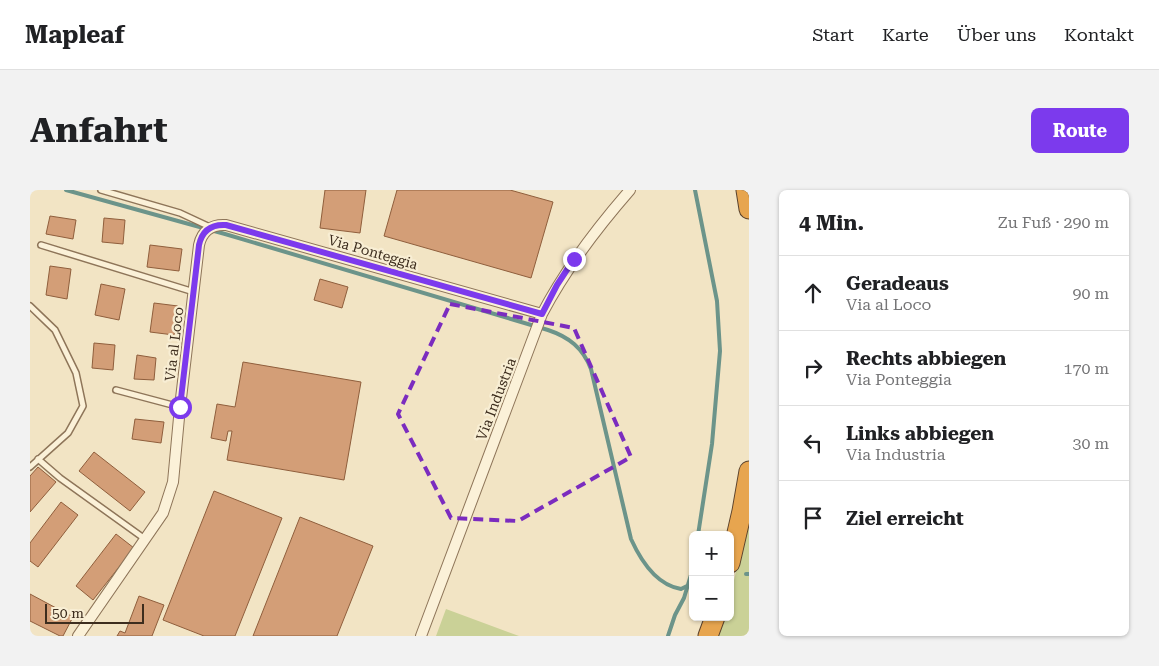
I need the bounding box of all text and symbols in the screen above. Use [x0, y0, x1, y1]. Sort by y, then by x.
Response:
text: Mapleaf [25, 21, 125, 49]
text: Start [812, 24, 854, 45]
text: Karte [882, 24, 929, 45]
text: Über uns [957, 24, 1036, 45]
text: Kontakt [1064, 24, 1134, 45]
button: Route [1031, 108, 1129, 153]
text: Anfahrt [30, 110, 168, 151]
text: 4 Min. [799, 211, 864, 235]
text: Zu Fuß · 290 m [998, 213, 1109, 232]
street label: Via Ponteggia [326, 232, 420, 273]
route end [563, 248, 586, 271]
text: Geradeaus [846, 272, 949, 295]
icon: ahead [799, 279, 827, 307]
text: 90 m [1072, 284, 1109, 303]
text: Via al Loco [846, 295, 931, 314]
street label: Via al Loco [162, 306, 186, 382]
text: Rechts abbiegen [846, 347, 1006, 370]
icon: right [799, 354, 827, 382]
street label: Via Industria [473, 355, 519, 443]
text: 170 m [1063, 359, 1109, 378]
text: Via Ponteggia [846, 370, 952, 389]
route start [169, 396, 192, 419]
text: Links abbiegen [846, 422, 994, 445]
icon: left [799, 429, 827, 457]
text: 30 m [1072, 434, 1109, 453]
text: Via Industria [846, 445, 946, 464]
icon: arrive [799, 504, 827, 532]
text: Ziel erreicht [846, 507, 964, 530]
map controls [689, 531, 734, 621]
button: + [689, 531, 734, 576]
button: − [689, 576, 734, 621]
scale bar [45, 601, 144, 624]
text: 50 m [52, 605, 84, 621]

